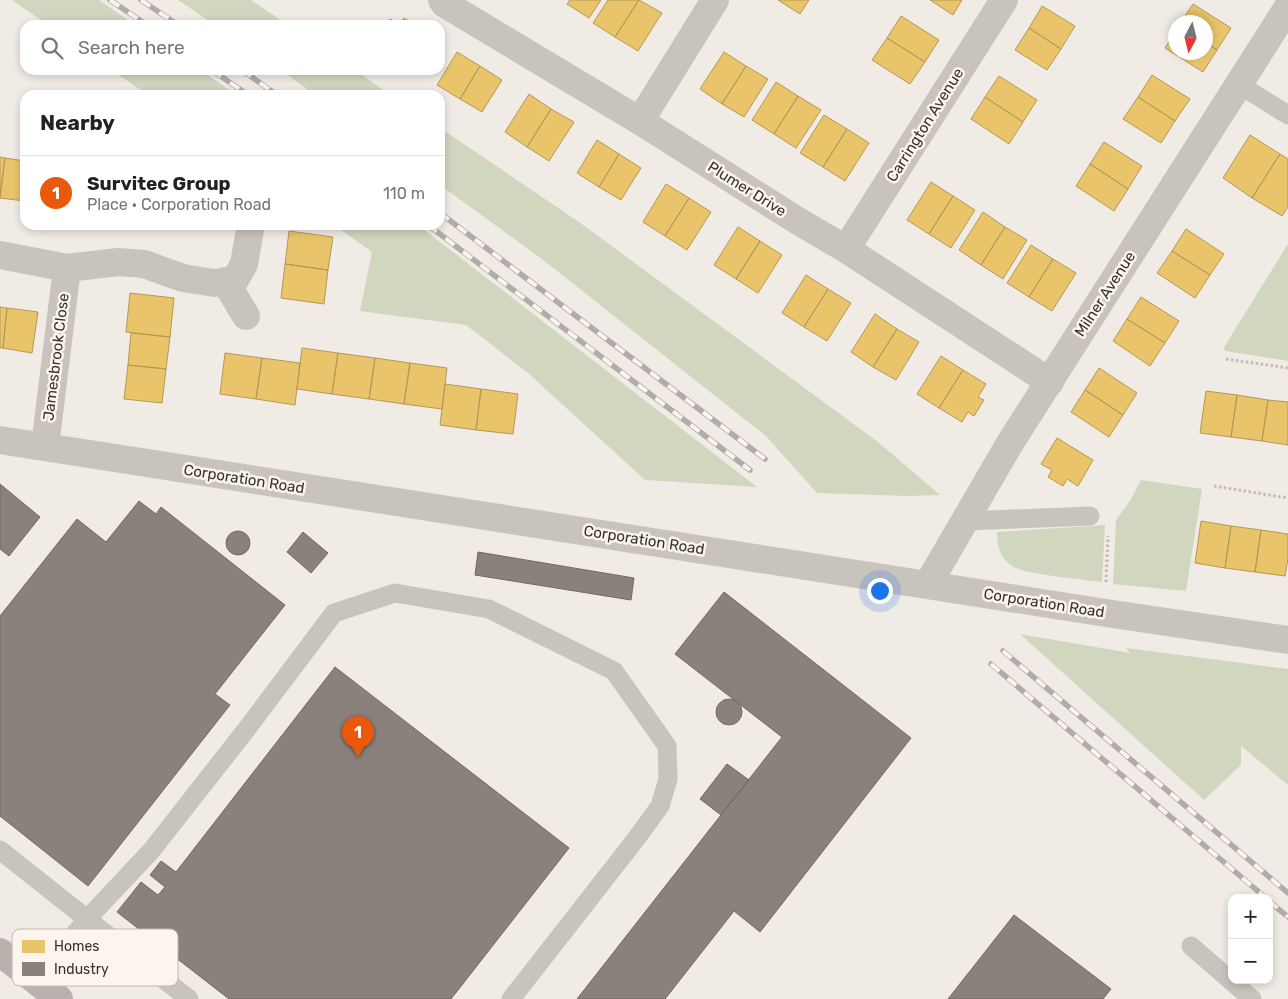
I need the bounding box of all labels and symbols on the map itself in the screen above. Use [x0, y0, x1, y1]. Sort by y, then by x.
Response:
north arrow [1168, 15, 1213, 60]
street label: Carrington Avenue [883, 65, 967, 185]
street label: Plumer Drive [704, 158, 790, 220]
street label: Milner Avenue [1071, 248, 1139, 340]
street label: Jamesbrook Close [39, 292, 73, 422]
street label: Corporation Road [182, 461, 306, 497]
street label: Corporation Road [582, 522, 706, 558]
your location [867, 578, 893, 604]
street label: Corporation Road [982, 585, 1106, 621]
pin: 1 [342, 716, 374, 757]
legend [12, 929, 178, 986]
text: Homes [54, 938, 99, 955]
text: Industry [54, 961, 109, 978]

